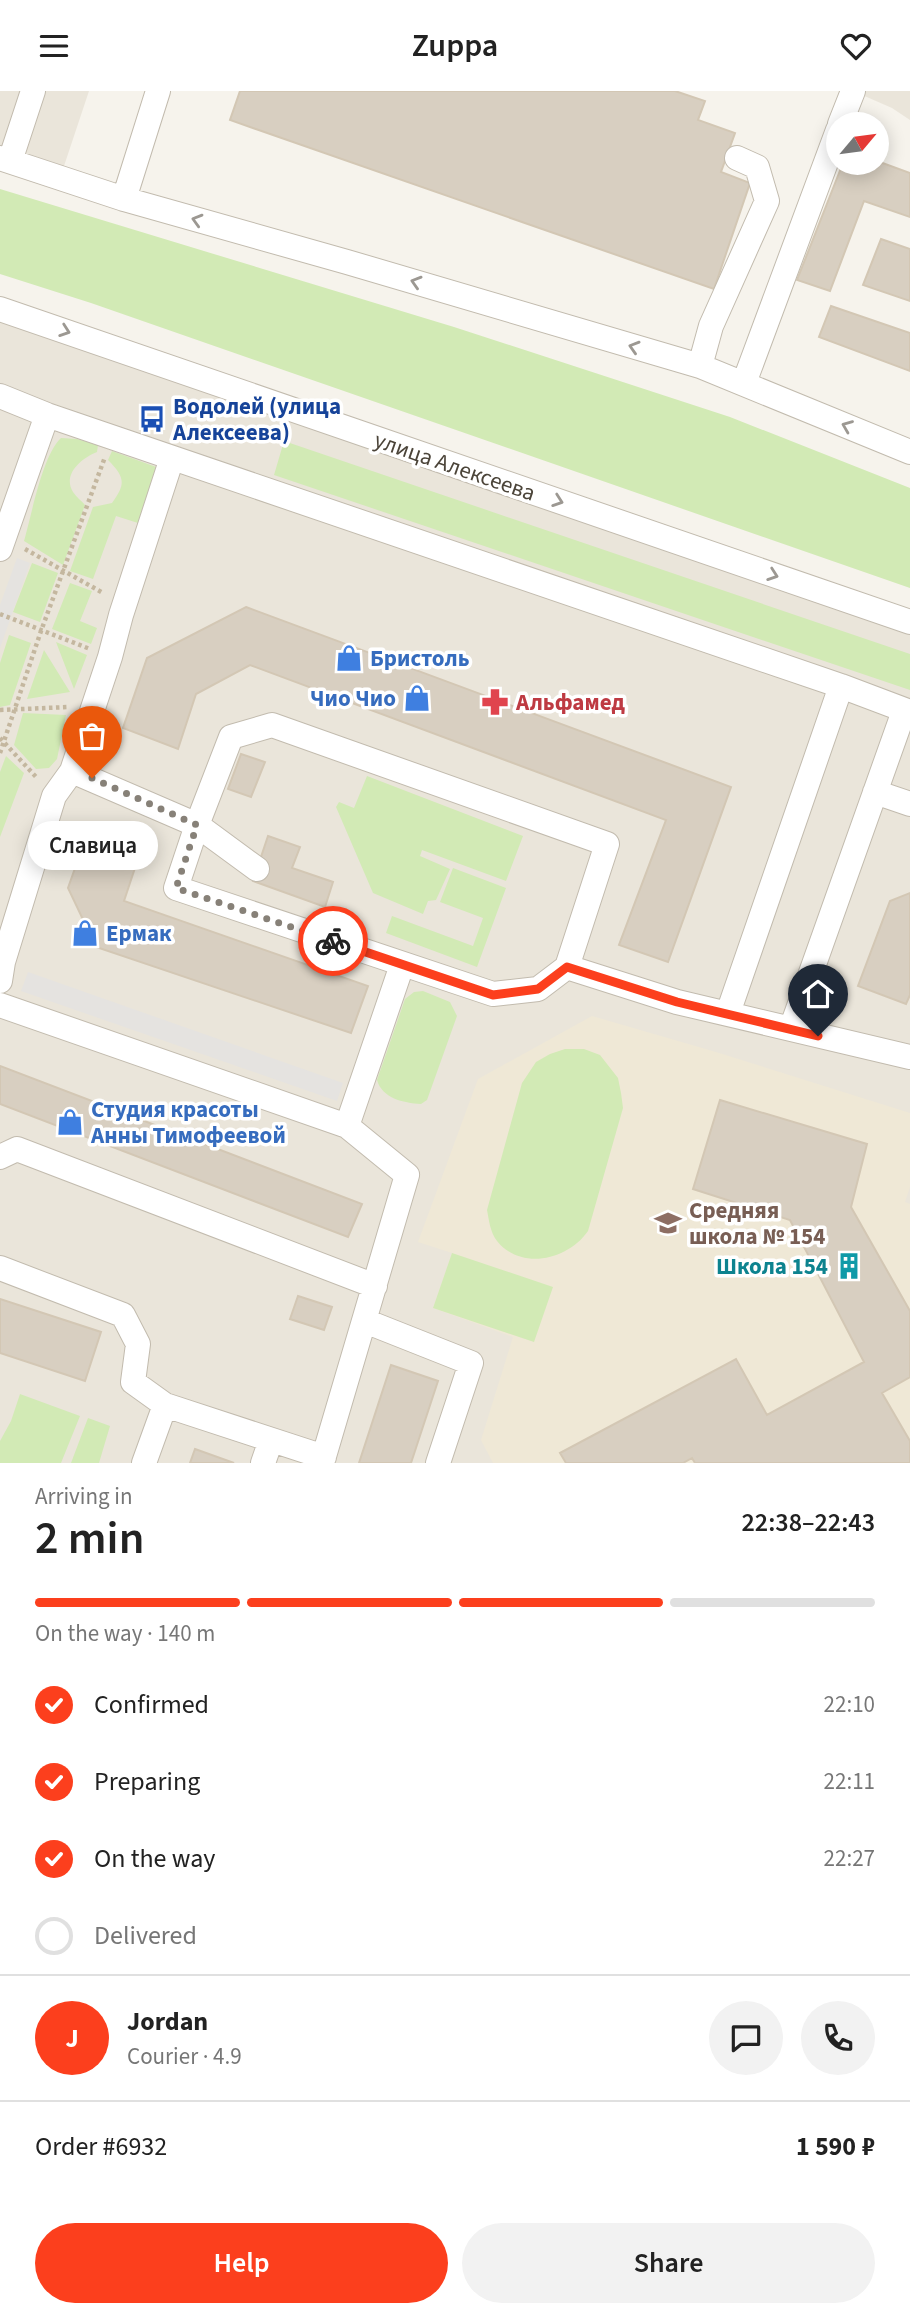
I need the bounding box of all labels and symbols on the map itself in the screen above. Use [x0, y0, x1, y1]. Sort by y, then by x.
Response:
north arrow [826, 112, 889, 175]
one-way arrow [191, 213, 203, 228]
one-way arrow [410, 275, 422, 290]
one-way arrow [58, 323, 70, 337]
one-way arrow [628, 340, 640, 355]
place label: Водолей (улица Алексеева) [172, 390, 341, 449]
bus stop icon: Водолей (улица Алексеева) [137, 404, 167, 434]
one-way arrow [842, 420, 854, 434]
street label: улица Алексеева [370, 423, 540, 510]
one-way arrow [551, 493, 563, 507]
one-way arrow [766, 567, 778, 581]
place label: Бристоль [370, 642, 470, 675]
shop icon: Бристоль [334, 643, 364, 673]
place label: Чио Чио [310, 682, 396, 715]
shop icon: Чио Чио [402, 683, 432, 713]
place label: Альфамед [515, 686, 626, 719]
pharmacy icon: Альфамед [480, 687, 510, 717]
pin [62, 706, 122, 778]
callout: Славица [27, 820, 157, 869]
courier [298, 906, 368, 976]
place label: Ермак [106, 917, 172, 950]
shop icon: Ермак [70, 918, 100, 948]
pin [788, 964, 848, 1036]
place label: Студия красоты Анны Тимофеевой [90, 1093, 286, 1152]
shop icon: Студия красоты Анны Тимофеевой [55, 1107, 85, 1137]
place label: Средняя школа № 154 [689, 1194, 825, 1253]
school or university icon: Средняя школа № 154 [653, 1208, 683, 1238]
place label: Школа 154 [716, 1250, 828, 1283]
building icon: Школа 154 [834, 1251, 864, 1281]

